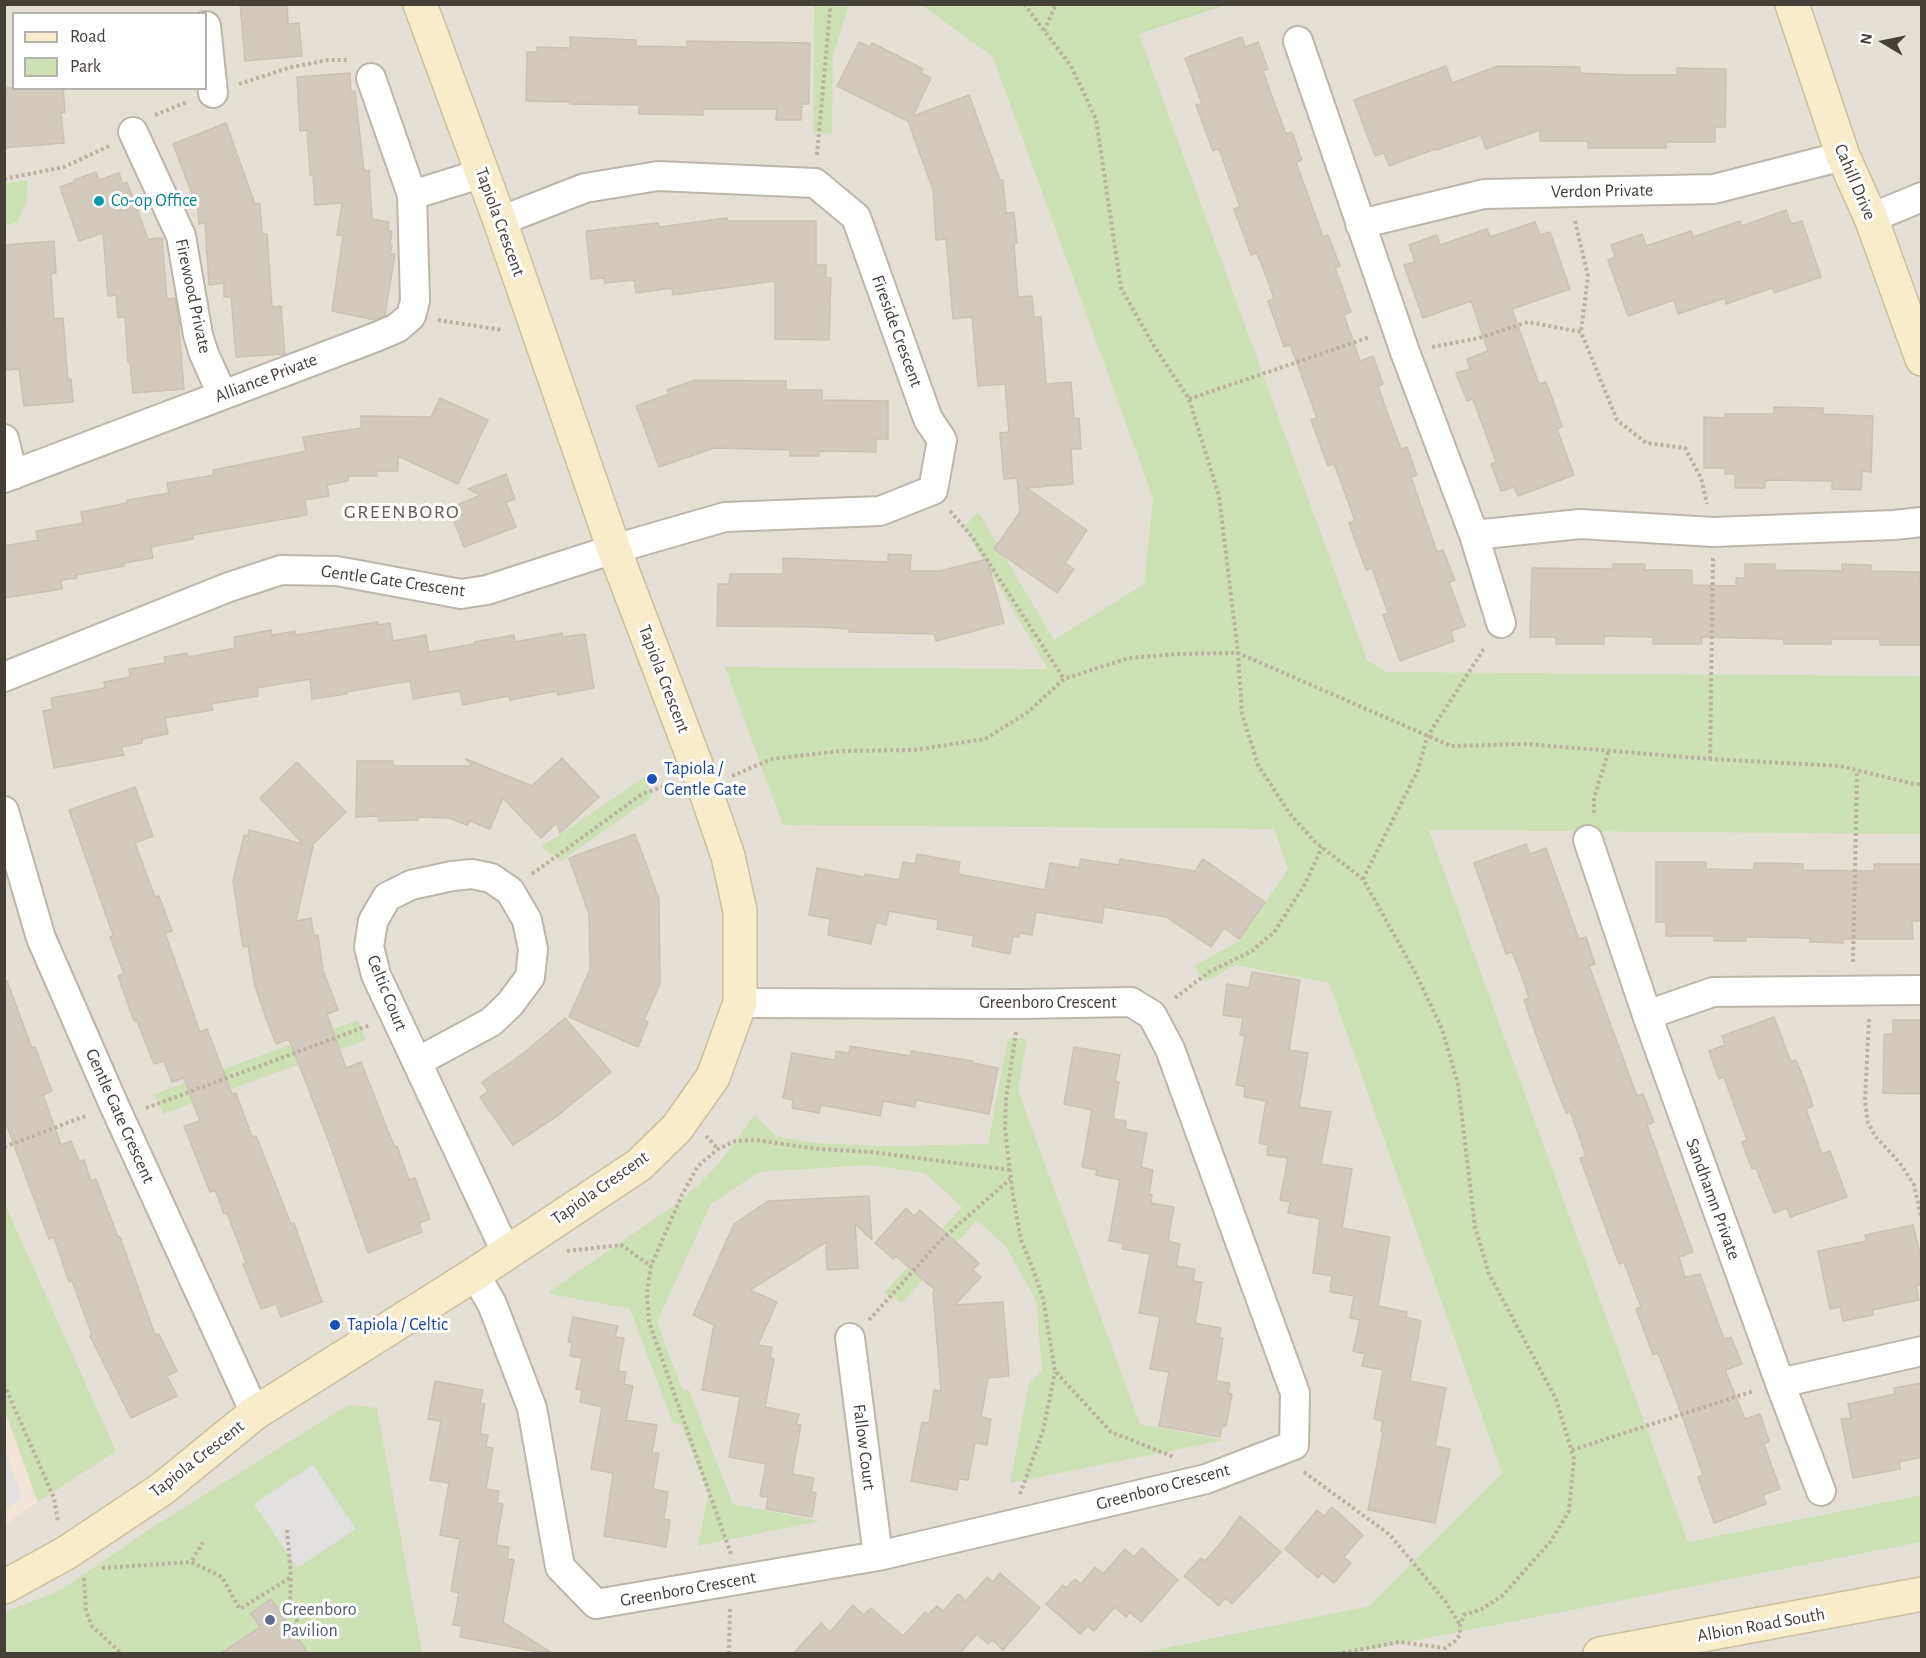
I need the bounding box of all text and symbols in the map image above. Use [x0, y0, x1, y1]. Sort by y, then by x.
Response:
legend [12, 12, 207, 90]
north arrow [1854, 12, 1914, 72]
text: Road [70, 28, 106, 46]
text: N [1857, 32, 1875, 46]
text: Park [70, 58, 101, 76]
street label: Cahill Drive [1829, 141, 1881, 223]
street label: Tapiola Crescent [470, 165, 530, 279]
street label: Verdon Private [1551, 179, 1653, 203]
place label: Co-op Office [111, 190, 197, 212]
marker: Co-op Office [92, 194, 106, 208]
street label: Firewood Private [170, 237, 216, 355]
street label: Fireside Crescent [867, 272, 927, 390]
street label: Alliance Private [212, 349, 320, 407]
district label: GREENBORO [344, 500, 460, 524]
street label: Gentle Gate Crescent [320, 560, 466, 602]
street label: Tapiola Crescent [633, 622, 695, 736]
place label: Tapiola / Gentle Gate [664, 758, 746, 800]
marker: Tapiola / Gentle Gate [645, 772, 659, 786]
street label: Celtic Court [362, 952, 412, 1034]
street label: Greenboro Crescent [979, 992, 1117, 1014]
street label: Gentle Gate Crescent [81, 1045, 159, 1187]
street label: Sandhamn Private [1681, 1135, 1745, 1263]
street label: Tapiola Crescent [547, 1146, 653, 1230]
place label: Tapiola / Celtic [347, 1314, 448, 1336]
marker: Tapiola / Celtic [328, 1318, 342, 1332]
street label: Fallow Court [848, 1403, 880, 1491]
street label: Tapiola Crescent [145, 1415, 249, 1503]
street label: Greenboro Crescent [1094, 1459, 1232, 1515]
street label: Greenboro Crescent [618, 1566, 758, 1612]
place label: Greenboro Pavilion [282, 1599, 357, 1642]
street label: Albion Road South [1695, 1603, 1827, 1647]
marker: Greenboro Pavilion [263, 1613, 277, 1627]

